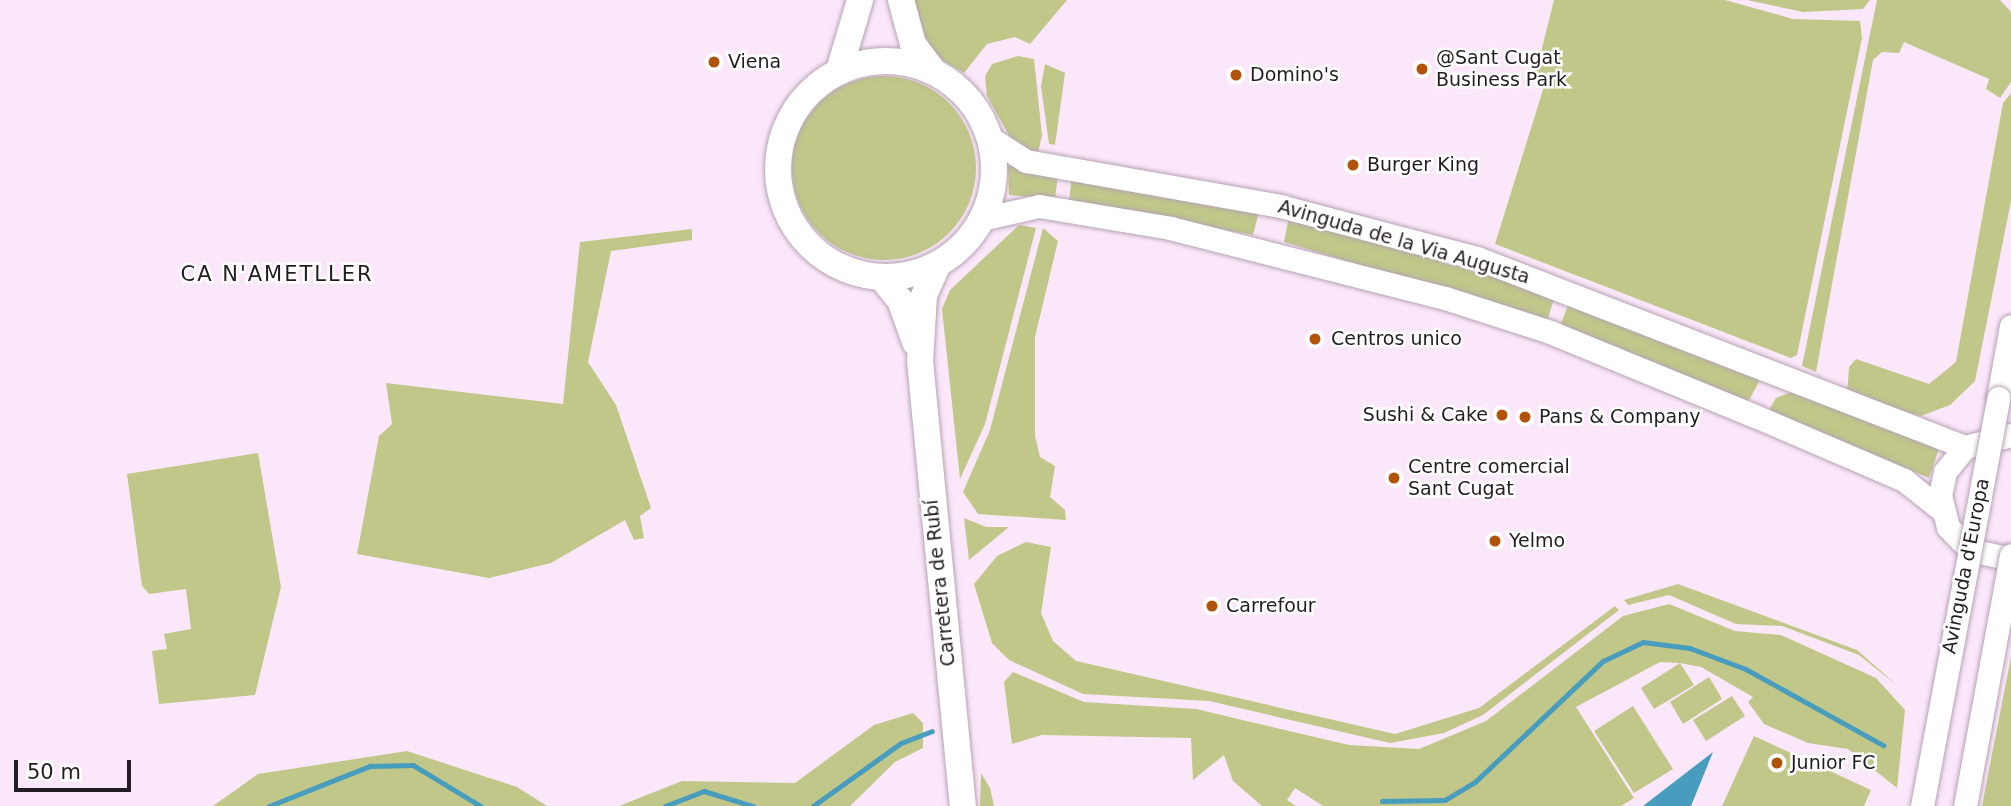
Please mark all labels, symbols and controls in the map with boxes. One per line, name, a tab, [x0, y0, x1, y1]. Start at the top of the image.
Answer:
place label: @Sant Cugat Business Park	[1436, 47, 1567, 91]
place label: Viena	[728, 51, 781, 73]
marker: Viena	[706, 54, 722, 70]
marker: @Sant Cugat Business Park	[1414, 61, 1430, 77]
place label: Domino's	[1250, 64, 1339, 86]
marker: Domino's	[1228, 67, 1244, 83]
place label: Burger King	[1367, 154, 1479, 176]
marker: Burger King	[1345, 157, 1361, 173]
street label: Avinguda de la Via Augusta	[1276, 195, 1532, 289]
district label: CA N'AMETLLER	[182, 261, 372, 287]
place label: Centros unico	[1331, 328, 1462, 350]
marker: Centros unico	[1305, 329, 1325, 349]
place label: Sushi & Cake	[1363, 404, 1488, 426]
place label: Pans & Company	[1539, 406, 1700, 428]
marker: Sushi & Cake	[1494, 407, 1510, 423]
marker: Pans & Company	[1517, 409, 1533, 425]
place label: Centre comercial Sant Cugat	[1408, 456, 1570, 500]
marker: Centre comercial Sant Cugat	[1386, 470, 1402, 486]
street label: Avinguda d'Europa	[1938, 476, 1994, 656]
street label: Carretera de Rubí	[920, 498, 960, 668]
place label: Yelmo	[1509, 530, 1565, 552]
marker: Yelmo	[1487, 533, 1503, 549]
place label: Carrefour	[1226, 595, 1316, 617]
marker: Carrefour	[1204, 598, 1220, 614]
scale bar	[18, 746, 135, 790]
place label: Junior FC	[1791, 752, 1876, 774]
marker: Junior FC	[1769, 755, 1785, 771]
text: 50 m	[27, 760, 81, 784]

